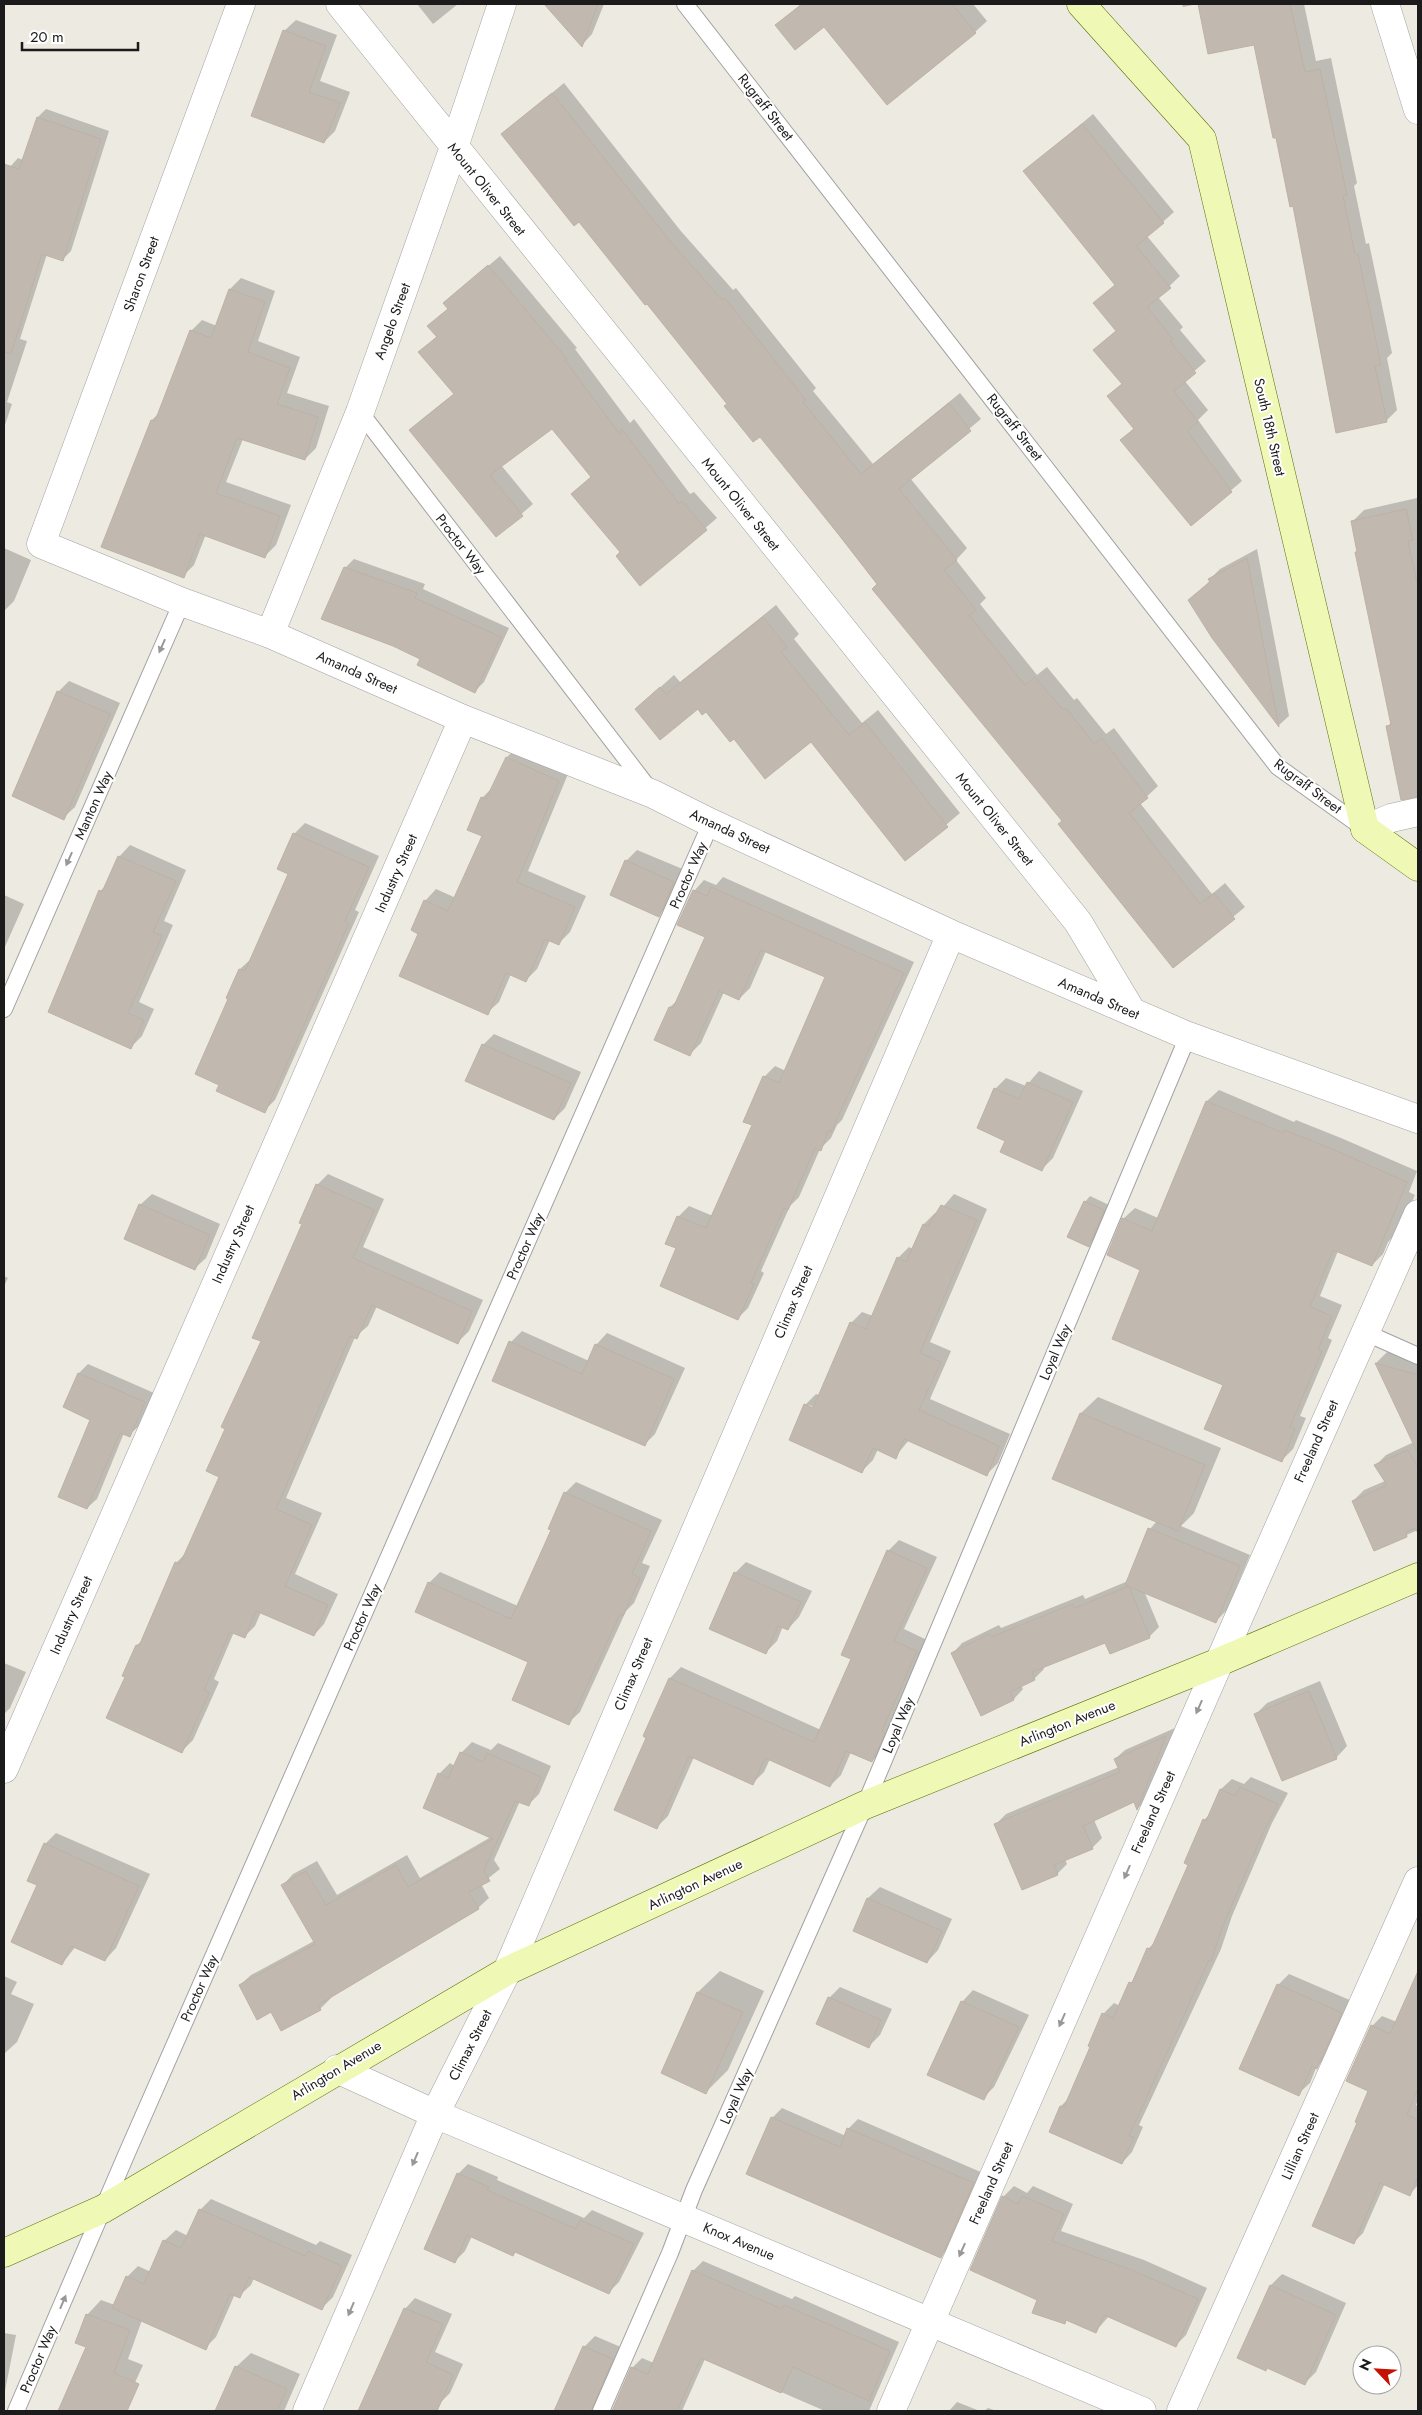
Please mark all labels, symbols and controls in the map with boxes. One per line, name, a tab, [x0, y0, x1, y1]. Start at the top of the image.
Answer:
scale bar	[22, 20, 139, 52]
text: 20 m	[30, 26, 64, 48]
street label: Rugraff Street	[733, 69, 799, 145]
street label: Mount Oliver Street	[443, 138, 531, 240]
street label: Sharon Street	[118, 233, 164, 315]
street label: Angelo Street	[369, 279, 415, 362]
street label: South 18th Street	[1249, 376, 1291, 479]
street label: Rugraff Street	[982, 389, 1048, 465]
street label: Mount Oliver Street	[697, 453, 785, 555]
street label: Proctor Way	[431, 510, 491, 579]
one-way arrow	[158, 639, 166, 653]
street label: Amanda Street	[313, 645, 401, 699]
street label: Rugraff Street	[1270, 754, 1347, 819]
street label: Manton Way	[69, 767, 117, 843]
street label: Mount Oliver Street	[951, 768, 1039, 870]
street label: Amanda Street	[687, 804, 774, 859]
street label: Industry Street	[370, 830, 422, 915]
street label: Proctor Way	[664, 837, 712, 912]
one-way arrow	[65, 852, 73, 866]
street label: Amanda Street	[1055, 972, 1143, 1024]
street label: Industry Street	[207, 1201, 259, 1286]
street label: Proctor Way	[501, 1208, 549, 1283]
street label: Climax Street	[769, 1262, 818, 1342]
street label: Loyal Way	[1034, 1320, 1076, 1383]
street label: Freeland Street	[1289, 1396, 1343, 1486]
street label: Industry Street	[45, 1572, 97, 1657]
street label: Proctor Way	[338, 1579, 386, 1654]
street label: Climax Street	[609, 1634, 658, 1714]
street label: Loyal Way	[877, 1693, 919, 1756]
street label: Arlington Avenue	[1016, 1695, 1118, 1751]
one-way arrow	[1195, 1700, 1203, 1714]
street label: Freeland Street	[1126, 1767, 1180, 1857]
street label: Arlington Avenue	[644, 1853, 746, 1915]
one-way arrow	[1123, 1865, 1131, 1879]
street label: Proctor Way	[175, 1950, 223, 2025]
street label: Climax Street	[443, 2005, 497, 2084]
one-way arrow	[1058, 2013, 1066, 2027]
street label: Arlington Avenue	[287, 2035, 385, 2105]
street label: Loyal Way	[715, 2064, 758, 2127]
street label: Lillian Street	[1276, 2109, 1324, 2183]
street label: Freeland Street	[964, 2138, 1018, 2228]
one-way arrow	[411, 2152, 419, 2166]
street label: Knox Avenue	[700, 2217, 778, 2265]
one-way arrow	[958, 2243, 966, 2257]
one-way arrow	[59, 2295, 67, 2309]
one-way arrow	[347, 2302, 355, 2316]
street label: Proctor Way	[15, 2321, 62, 2396]
north arrow	[1352, 2345, 1402, 2395]
text: N	[1354, 2355, 1377, 2374]

